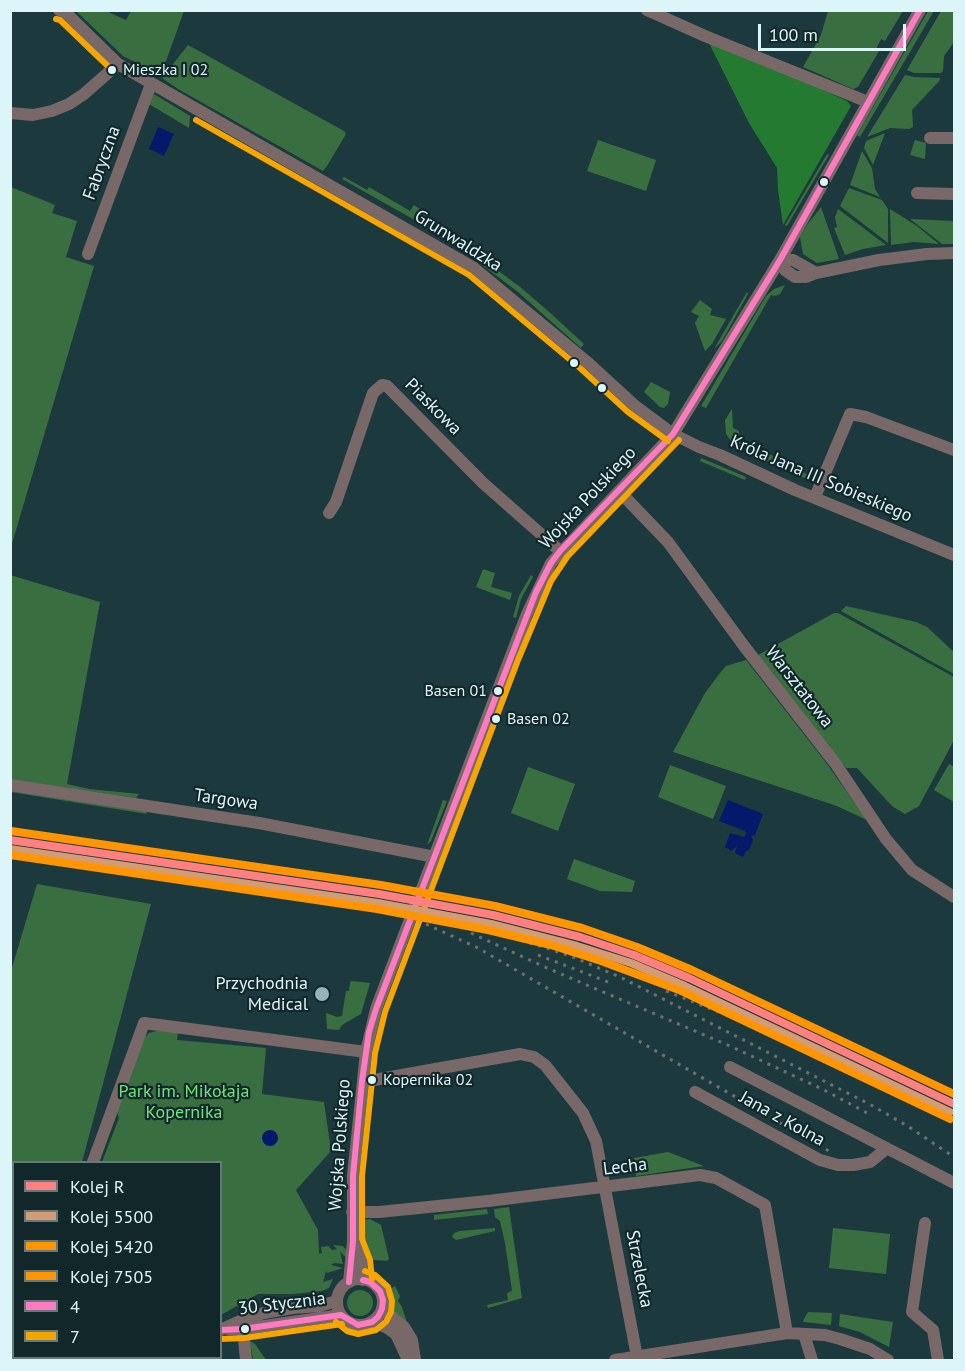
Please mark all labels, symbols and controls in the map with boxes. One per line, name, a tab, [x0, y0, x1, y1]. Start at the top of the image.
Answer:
scale bar	[761, 12, 910, 50]
text: 100 m	[769, 23, 818, 46]
place label: Mieszka I 02	[123, 60, 208, 80]
marker: Mieszka I 02	[106, 64, 118, 76]
street label: Fabryczna	[79, 123, 125, 203]
unlabelled marker	[818, 176, 830, 188]
street label: Grunwaldzka	[410, 206, 506, 276]
unlabelled marker	[568, 357, 580, 369]
street label: Piaskowa	[400, 374, 466, 440]
unlabelled marker	[596, 382, 608, 394]
street label: Króla Jana III Sobieskiego	[727, 431, 915, 527]
street label: Wojska Polskiego	[535, 442, 641, 554]
street label: Warsztatowa	[761, 642, 837, 732]
place label: Basen 01	[424, 681, 487, 701]
marker: Basen 01	[492, 685, 504, 697]
place label: Basen 02	[507, 709, 570, 729]
marker: Basen 02	[490, 713, 502, 725]
street label: Targowa	[193, 785, 259, 815]
place label: Przychodnia Medical	[215, 973, 308, 1016]
marker: Przychodnia Medical	[313, 985, 331, 1003]
place label: Kopernika 02	[383, 1070, 473, 1090]
marker: Kopernika 02	[366, 1074, 378, 1086]
street label: Wojska Polskiego	[325, 1078, 355, 1212]
park label: Park im. Mikołaja Kopernika	[118, 1081, 250, 1124]
street label: Jana z Kolna	[735, 1087, 829, 1151]
street label: Lecha	[602, 1154, 648, 1180]
legend	[12, 1161, 222, 1359]
text: Kolej R	[70, 1175, 125, 1198]
text: Kolej 5500	[70, 1205, 153, 1228]
street label: Strzelecka	[621, 1228, 657, 1310]
text: Kolej 5420	[70, 1235, 153, 1258]
text: Kolej 7505	[70, 1265, 153, 1288]
street label: 30 Stycznia	[237, 1288, 327, 1320]
text: 4	[70, 1295, 80, 1318]
unlabelled marker	[239, 1323, 251, 1335]
text: 7	[70, 1325, 80, 1348]

